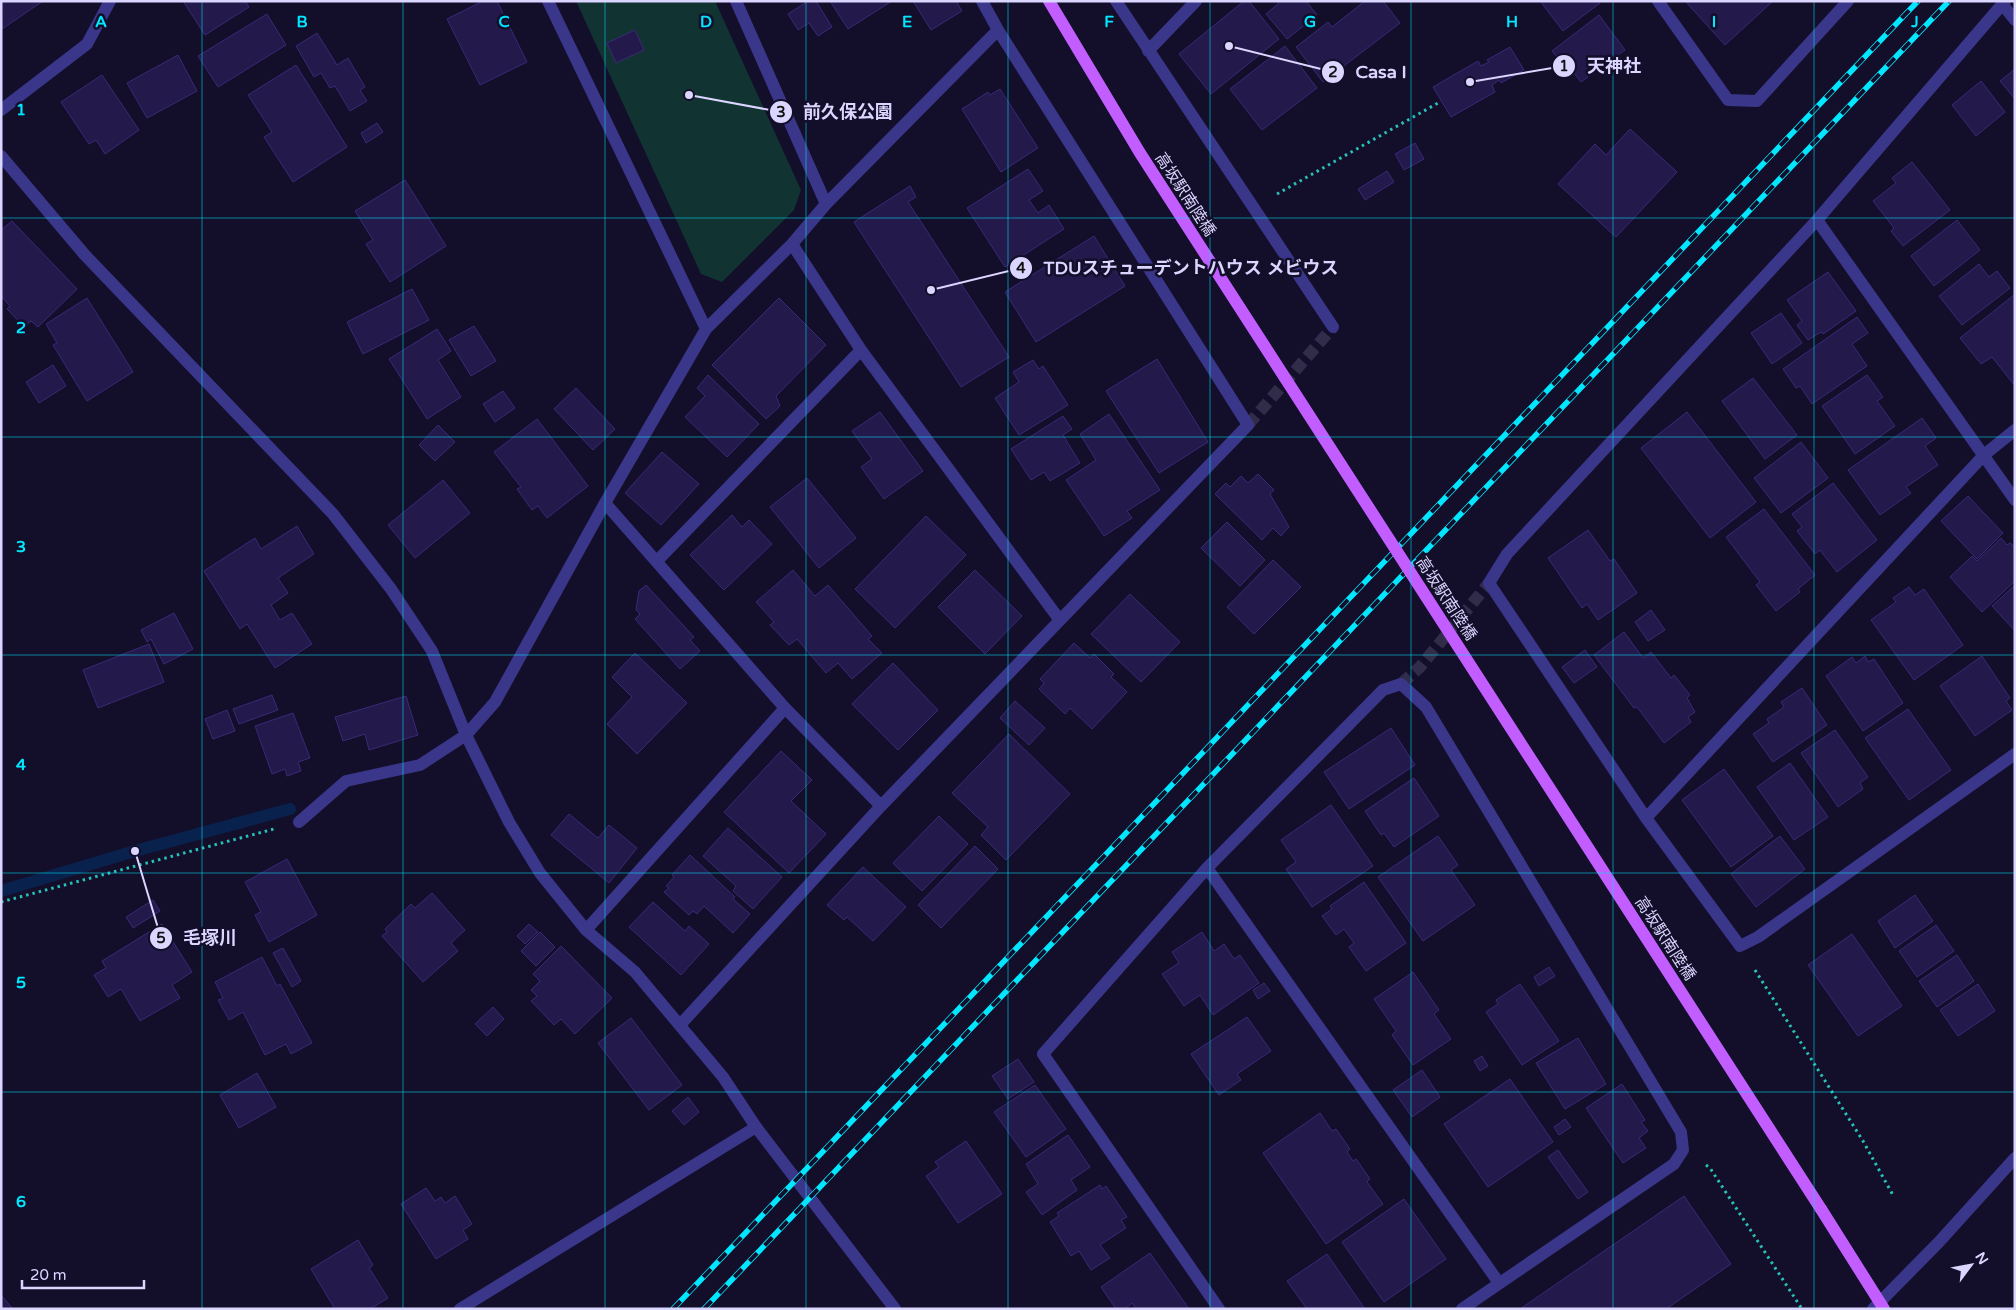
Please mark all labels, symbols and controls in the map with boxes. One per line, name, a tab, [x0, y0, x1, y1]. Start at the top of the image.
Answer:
text: A	[95, 12, 107, 32]
text: B	[296, 12, 308, 32]
text: C	[498, 12, 510, 32]
text: D	[700, 12, 712, 32]
text: E	[902, 12, 912, 32]
text: F	[1104, 12, 1114, 32]
text: G	[1304, 12, 1316, 32]
text: H	[1506, 12, 1518, 32]
text: I	[1712, 12, 1716, 32]
text: J	[1910, 12, 1919, 32]
callout: 天神社	[1552, 50, 1651, 83]
text: 天神社	[1587, 55, 1641, 77]
callout: Casa I	[1321, 56, 1417, 89]
text: 1	[1559, 57, 1569, 75]
text: Casa I	[1355, 61, 1407, 83]
text: 2	[1328, 63, 1338, 81]
callout: 前久保公園	[768, 95, 903, 128]
text: 1	[16, 100, 26, 120]
text: 前久保公園	[803, 101, 893, 123]
text: 3	[776, 103, 786, 121]
street label: 高坂駅南陸橋	[1151, 149, 1220, 240]
callout: TDUスチューデントハウス メビウス	[1009, 251, 1349, 284]
text: TDUスチューデントハウス メビウス	[1043, 257, 1338, 279]
text: 4	[1016, 259, 1026, 277]
text: 2	[16, 318, 26, 338]
text: 3	[16, 537, 26, 557]
street label: 高坂駅南陸橋	[1412, 553, 1481, 644]
text: 4	[16, 755, 26, 775]
street label: 高坂駅南陸橋	[1631, 893, 1700, 984]
callout: 毛塚川	[148, 921, 247, 954]
text: 毛塚川	[183, 927, 237, 949]
text: 5	[156, 929, 166, 947]
text: 5	[16, 973, 26, 993]
text: 6	[16, 1192, 26, 1212]
north arrow	[1946, 1240, 1996, 1290]
text: N	[1971, 1249, 1992, 1268]
scale bar	[22, 1258, 145, 1290]
text: 20 m	[30, 1266, 67, 1284]

